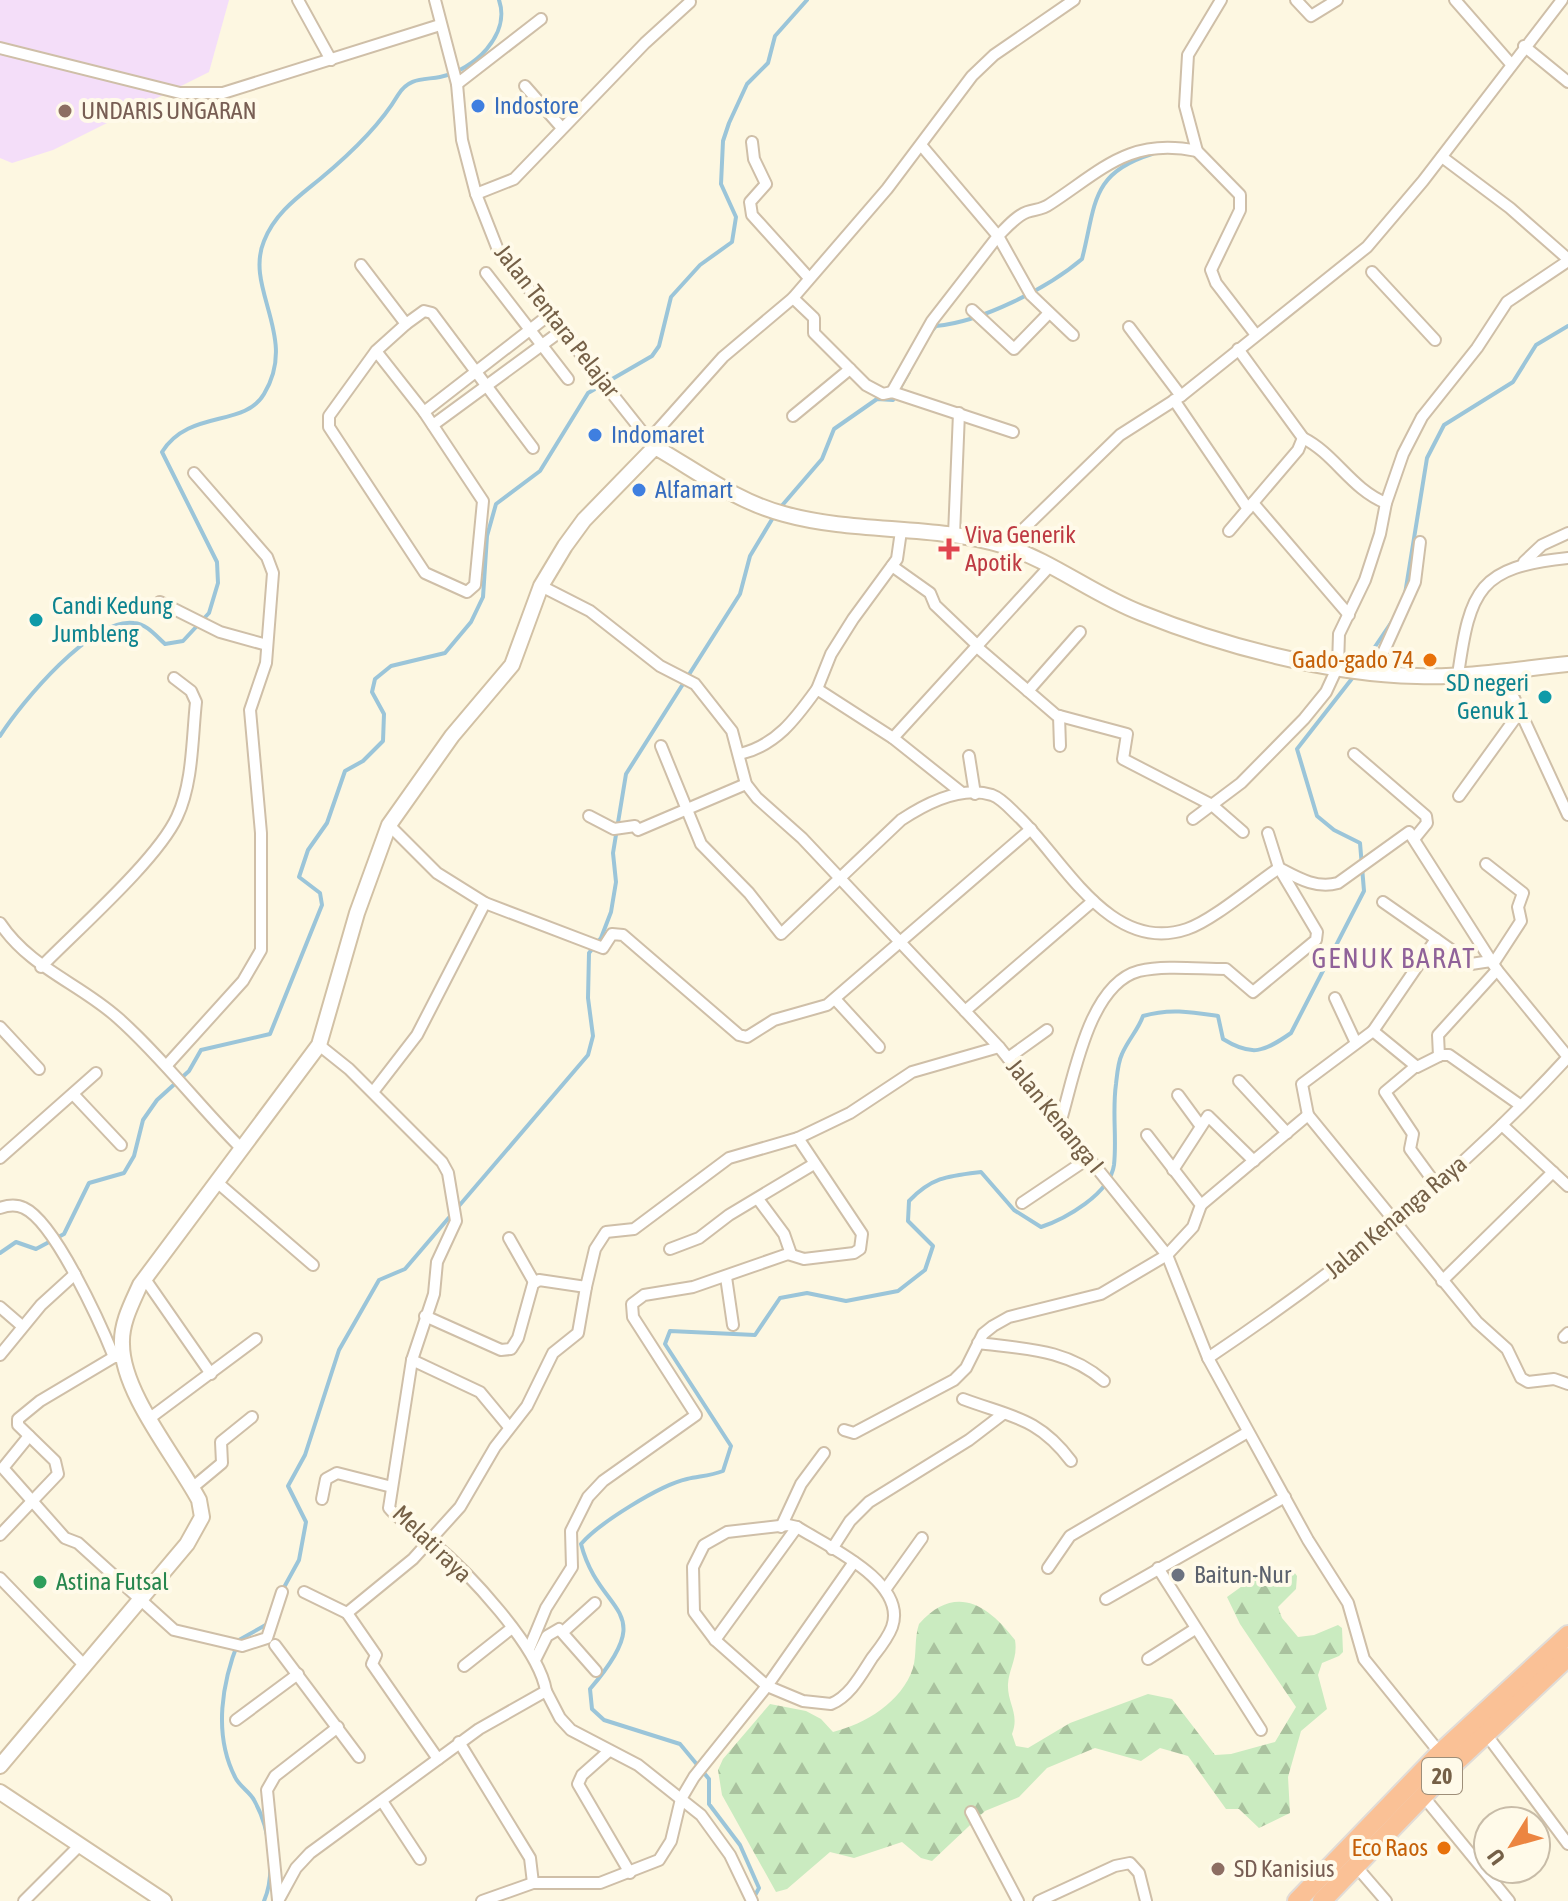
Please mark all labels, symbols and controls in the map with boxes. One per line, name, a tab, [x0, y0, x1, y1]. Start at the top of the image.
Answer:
place label: Indostore	[494, 92, 579, 119]
place label: UNDARIS UNGARAN	[81, 97, 257, 124]
marker: Indostore	[469, 97, 487, 115]
marker: UNDARIS UNGARAN	[56, 102, 74, 120]
street label: Jalan Tentara Pelajar	[490, 239, 626, 403]
place label: Indomaret	[611, 421, 705, 448]
marker: Indomaret	[586, 426, 604, 444]
place label: Alfamart	[655, 476, 733, 503]
marker: Alfamart	[630, 481, 648, 499]
place label: Viva Generik Apotik	[965, 521, 1076, 576]
marker: Viva Generik Apotik	[940, 540, 958, 558]
place label: Candi Kedung Jumbleng	[52, 592, 173, 647]
marker: Candi Kedung Jumbleng	[27, 611, 45, 629]
place label: Gado-gado 74	[1292, 646, 1414, 673]
marker: Gado-gado 74	[1421, 651, 1439, 669]
place label: SD negeri Genuk 1	[1446, 669, 1529, 724]
marker: SD negeri Genuk 1	[1536, 688, 1554, 706]
district label: GENUK BARAT	[1311, 942, 1477, 974]
street label: Jalan Kenanga I	[1001, 1053, 1109, 1178]
street label: Jalan Kenanga Raya	[1320, 1150, 1472, 1284]
street label: Melati raya	[387, 1500, 477, 1588]
place label: Baitun-Nur	[1194, 1561, 1292, 1588]
marker: Baitun-Nur	[1169, 1566, 1187, 1584]
place label: Astina Futsal	[56, 1568, 169, 1595]
marker: Astina Futsal	[31, 1573, 49, 1591]
road number: 20	[1422, 1758, 1462, 1794]
north arrow	[1472, 1805, 1552, 1885]
place label: Eco Raos	[1351, 1834, 1428, 1861]
marker: Eco Raos	[1435, 1839, 1453, 1857]
text: U	[1482, 1844, 1510, 1870]
place label: SD Kanisius	[1234, 1855, 1334, 1882]
marker: SD Kanisius	[1209, 1860, 1227, 1878]

